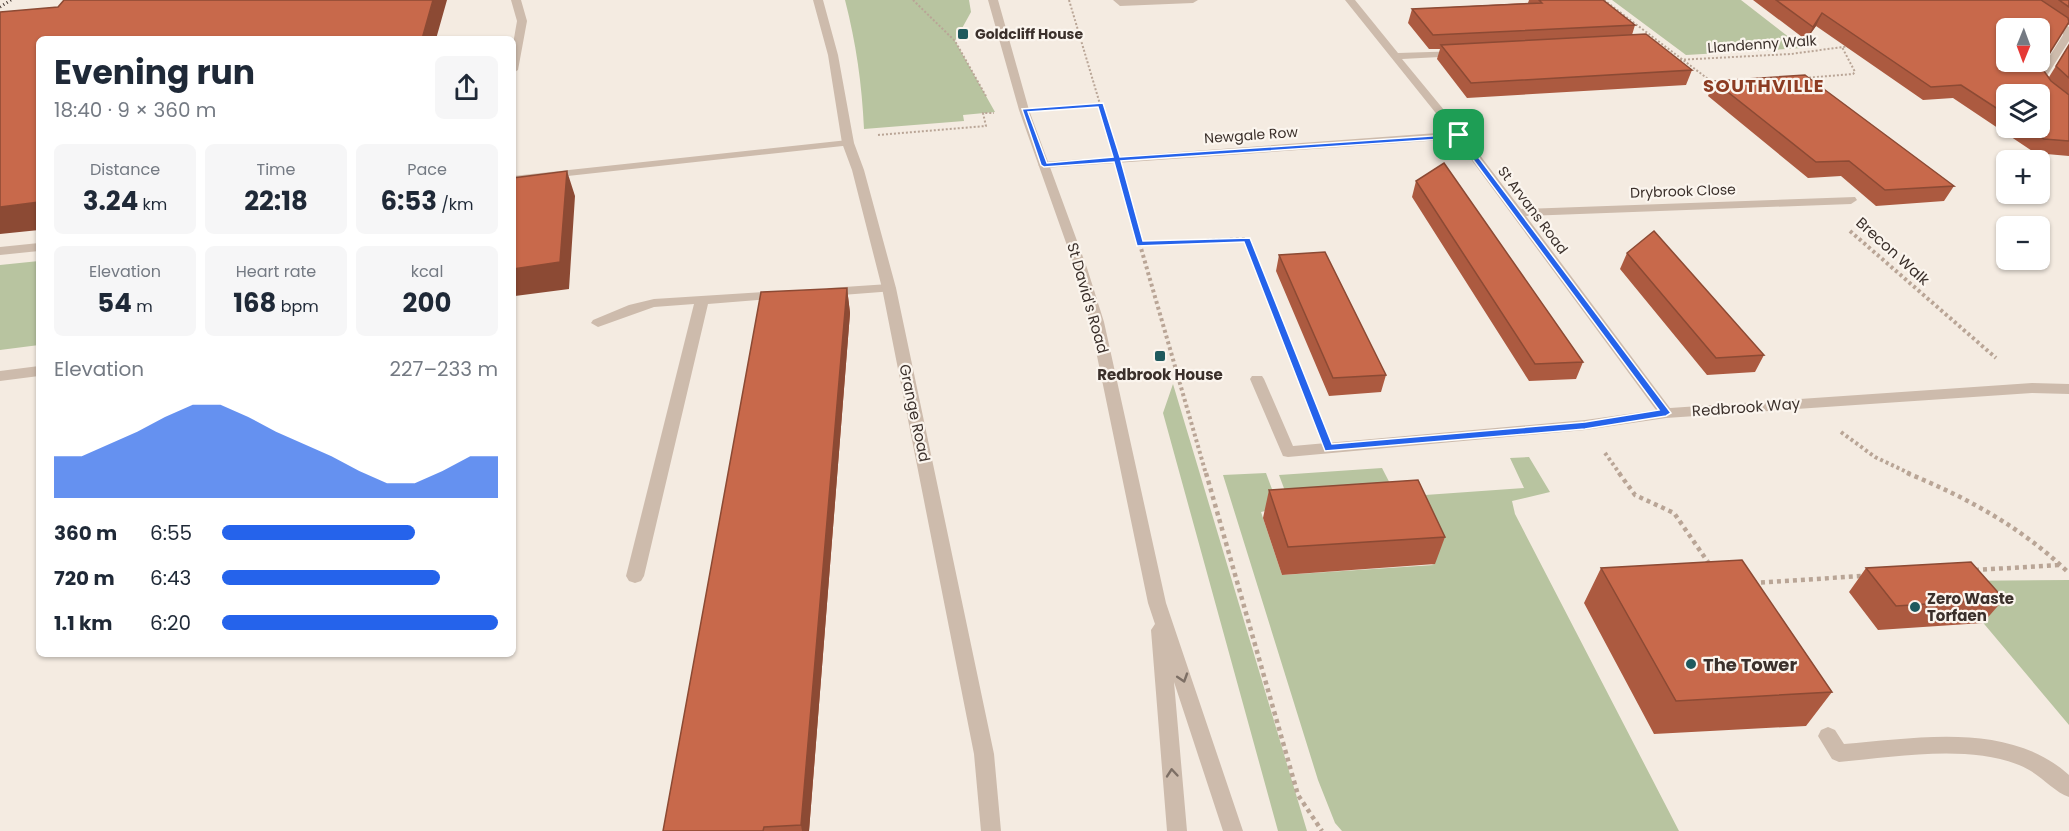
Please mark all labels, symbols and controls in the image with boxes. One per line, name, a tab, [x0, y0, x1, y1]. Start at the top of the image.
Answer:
north arrow	[1996, 18, 2050, 72]
map controls	[1996, 18, 2050, 270]
place label: Goldcliff House	[975, 24, 1083, 44]
marker: Goldcliff House	[956, 27, 970, 41]
street label: Llandenny Walk	[1707, 30, 1818, 58]
text: Evening run	[54, 49, 255, 96]
button: share	[435, 56, 498, 119]
district label: SOUTHVILLE	[1703, 73, 1825, 98]
button: layers	[1996, 84, 2050, 138]
text: 18:40 · 9 × 360 m	[54, 96, 216, 124]
pin	[1433, 109, 1484, 160]
icon: arrive	[1442, 118, 1475, 151]
street label: Newgale Row	[1204, 122, 1299, 148]
button: +	[1996, 150, 2050, 204]
text: Distance	[90, 158, 160, 181]
text: Time	[257, 158, 296, 181]
text: Pace	[407, 158, 447, 181]
street label: St Arvans Road	[1493, 162, 1573, 258]
street label: Drybrook Close	[1630, 179, 1737, 203]
text: 3.24	[83, 183, 138, 219]
text: 22:18	[244, 183, 308, 219]
text: 6:53	[380, 183, 437, 219]
text: km	[138, 193, 167, 216]
text: /km	[437, 193, 474, 216]
street label: Brecon Walk	[1852, 212, 1935, 290]
button: −	[1996, 216, 2050, 270]
street label: St David's Road	[1062, 240, 1114, 356]
text: Elevation	[89, 260, 161, 283]
text: Heart rate	[236, 260, 316, 283]
text: kcal	[411, 260, 443, 283]
text: 54	[97, 285, 132, 321]
text: 168	[233, 285, 276, 321]
text: 200	[403, 285, 451, 321]
text: m	[132, 295, 153, 318]
text: bpm	[276, 295, 319, 318]
marker: Redbrook House	[1153, 349, 1167, 363]
text: Elevation	[54, 355, 144, 383]
text: 227–233 m	[390, 355, 498, 383]
street label: Grange Road	[894, 362, 936, 464]
place label: Redbrook House	[1097, 364, 1223, 385]
street label: Redbrook Way	[1691, 393, 1801, 421]
text: 360 m	[54, 519, 117, 547]
text: 6:55	[150, 519, 192, 547]
text: 720 m	[54, 564, 115, 592]
text: 6:43	[150, 564, 191, 592]
place label: Zero Waste Torfaen	[1927, 588, 2014, 626]
marker: Zero Waste Torfaen	[1908, 600, 1922, 614]
text: 1.1 km	[54, 609, 112, 637]
text: 6:20	[150, 609, 191, 637]
place label: The Tower	[1703, 652, 1797, 677]
marker: The Tower	[1684, 657, 1698, 671]
one-way arrow	[1175, 672, 1188, 683]
one-way arrow	[1166, 768, 1179, 777]

